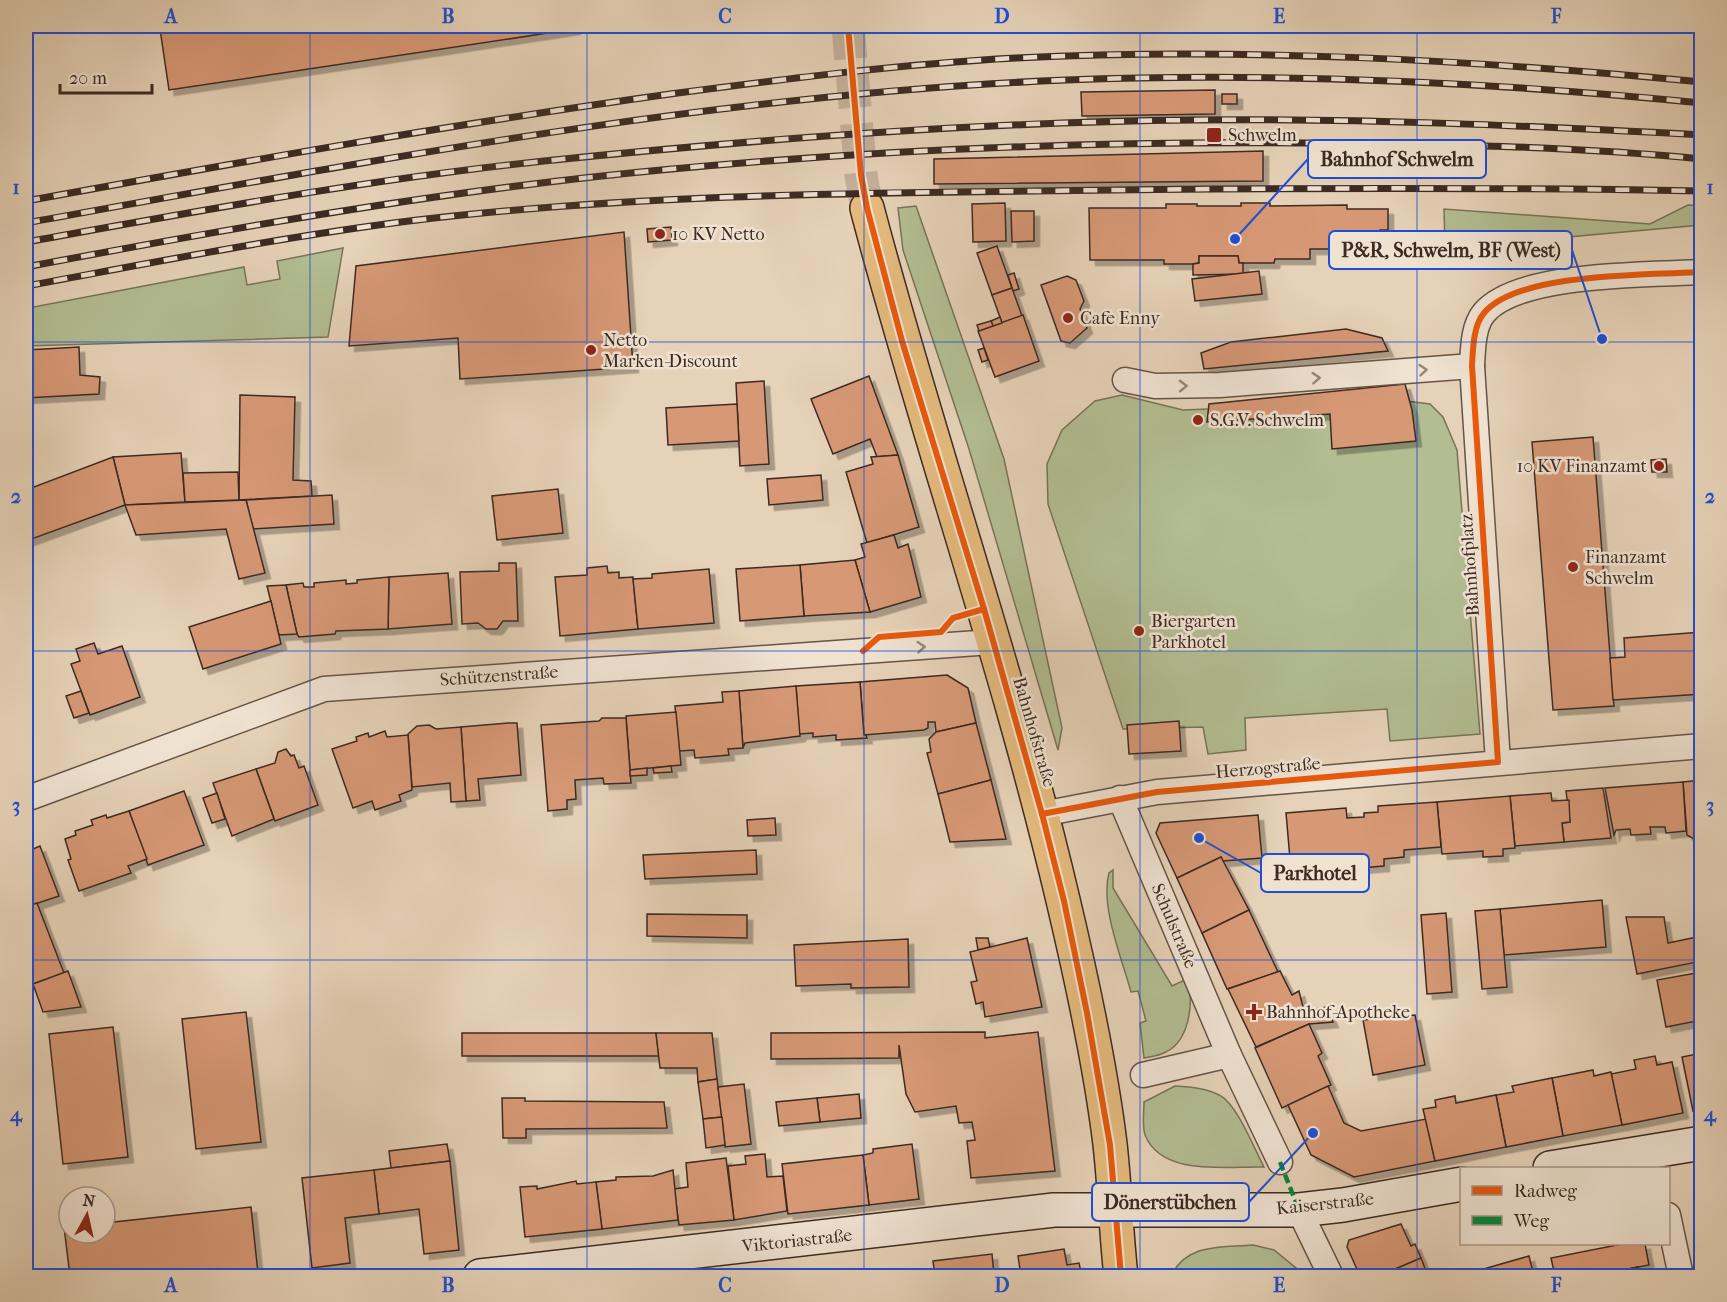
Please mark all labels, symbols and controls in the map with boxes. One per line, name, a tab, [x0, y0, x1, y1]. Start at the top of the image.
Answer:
text: A	[163, 5, 179, 28]
text: B	[441, 5, 455, 28]
text: C	[718, 5, 732, 28]
text: D	[994, 5, 1010, 28]
text: E	[1273, 5, 1285, 28]
text: F	[1550, 5, 1562, 28]
scale bar	[60, 57, 152, 95]
text: 20 m	[69, 68, 107, 89]
place label: Schwelm	[1228, 125, 1297, 146]
marker: Schwelm	[1205, 126, 1223, 144]
callout: Bahnhof Schwelm	[1308, 140, 1486, 178]
text: Bahnhof Schwelm	[1320, 148, 1474, 171]
text: 1	[12, 176, 20, 199]
text: 1	[1706, 176, 1714, 199]
place label: 10 KV Netto	[672, 224, 765, 245]
marker: 10 KV Netto	[653, 227, 667, 241]
callout: P&R, Schwelm, BF (West)	[1329, 231, 1572, 269]
text: P&R, Schwelm, BF (West)	[1341, 239, 1561, 262]
place label: Cafe Enny	[1080, 308, 1161, 329]
marker: Cafe Enny	[1061, 311, 1075, 325]
place label: Netto Marken-Discount	[603, 330, 738, 372]
marker: Netto Marken-Discount	[584, 343, 598, 357]
one-way arrow	[1419, 363, 1428, 376]
one-way arrow	[1312, 372, 1321, 385]
one-way arrow	[1179, 379, 1188, 392]
place label: S.G.V. Schwelm	[1210, 410, 1324, 431]
marker: S.G.V. Schwelm	[1191, 413, 1205, 427]
place label: 10 KV Finanzamt	[1517, 456, 1648, 477]
marker: 10 KV Finanzamt	[1652, 459, 1666, 473]
text: 2	[11, 485, 21, 508]
text: 2	[1705, 485, 1715, 508]
street label: Bahnhofplatz	[1456, 513, 1484, 617]
place label: Finanzamt Schwelm	[1585, 547, 1667, 589]
marker: Finanzamt Schwelm	[1566, 560, 1580, 574]
place label: Biergarten Parkhotel	[1151, 611, 1236, 653]
marker: Biergarten Parkhotel	[1132, 624, 1146, 638]
one-way arrow	[917, 640, 926, 653]
street label: Schützenstraße	[439, 661, 559, 691]
street label: Bahnhofstraße	[1008, 675, 1060, 789]
street label: Herzogstraße	[1215, 753, 1321, 783]
text: 3	[12, 794, 20, 817]
text: 3	[1706, 794, 1714, 817]
callout: Parkhotel	[1261, 854, 1369, 892]
text: Parkhotel	[1273, 862, 1357, 885]
street label: Schulstraße	[1147, 880, 1201, 972]
place label: Bahnhof-Apotheke	[1266, 1002, 1410, 1023]
marker: Bahnhof-Apotheke	[1247, 1005, 1261, 1019]
text: 4	[9, 1103, 23, 1127]
text: 4	[1703, 1103, 1717, 1127]
legend	[1460, 1167, 1670, 1245]
text: Radweg	[1514, 1181, 1577, 1202]
callout: Dönerstübchen	[1092, 1183, 1249, 1221]
north arrow	[57, 1185, 117, 1245]
street label: Kaiserstraße	[1275, 1188, 1375, 1220]
text: N	[82, 1190, 97, 1211]
text: Dönerstübchen	[1104, 1191, 1237, 1214]
text: Weg	[1513, 1211, 1549, 1232]
street label: Viktoriastraße	[740, 1225, 853, 1257]
text: A	[163, 1274, 179, 1297]
text: B	[441, 1274, 455, 1297]
text: C	[718, 1274, 732, 1297]
text: D	[994, 1274, 1010, 1297]
text: E	[1273, 1274, 1285, 1297]
text: F	[1550, 1274, 1562, 1297]

